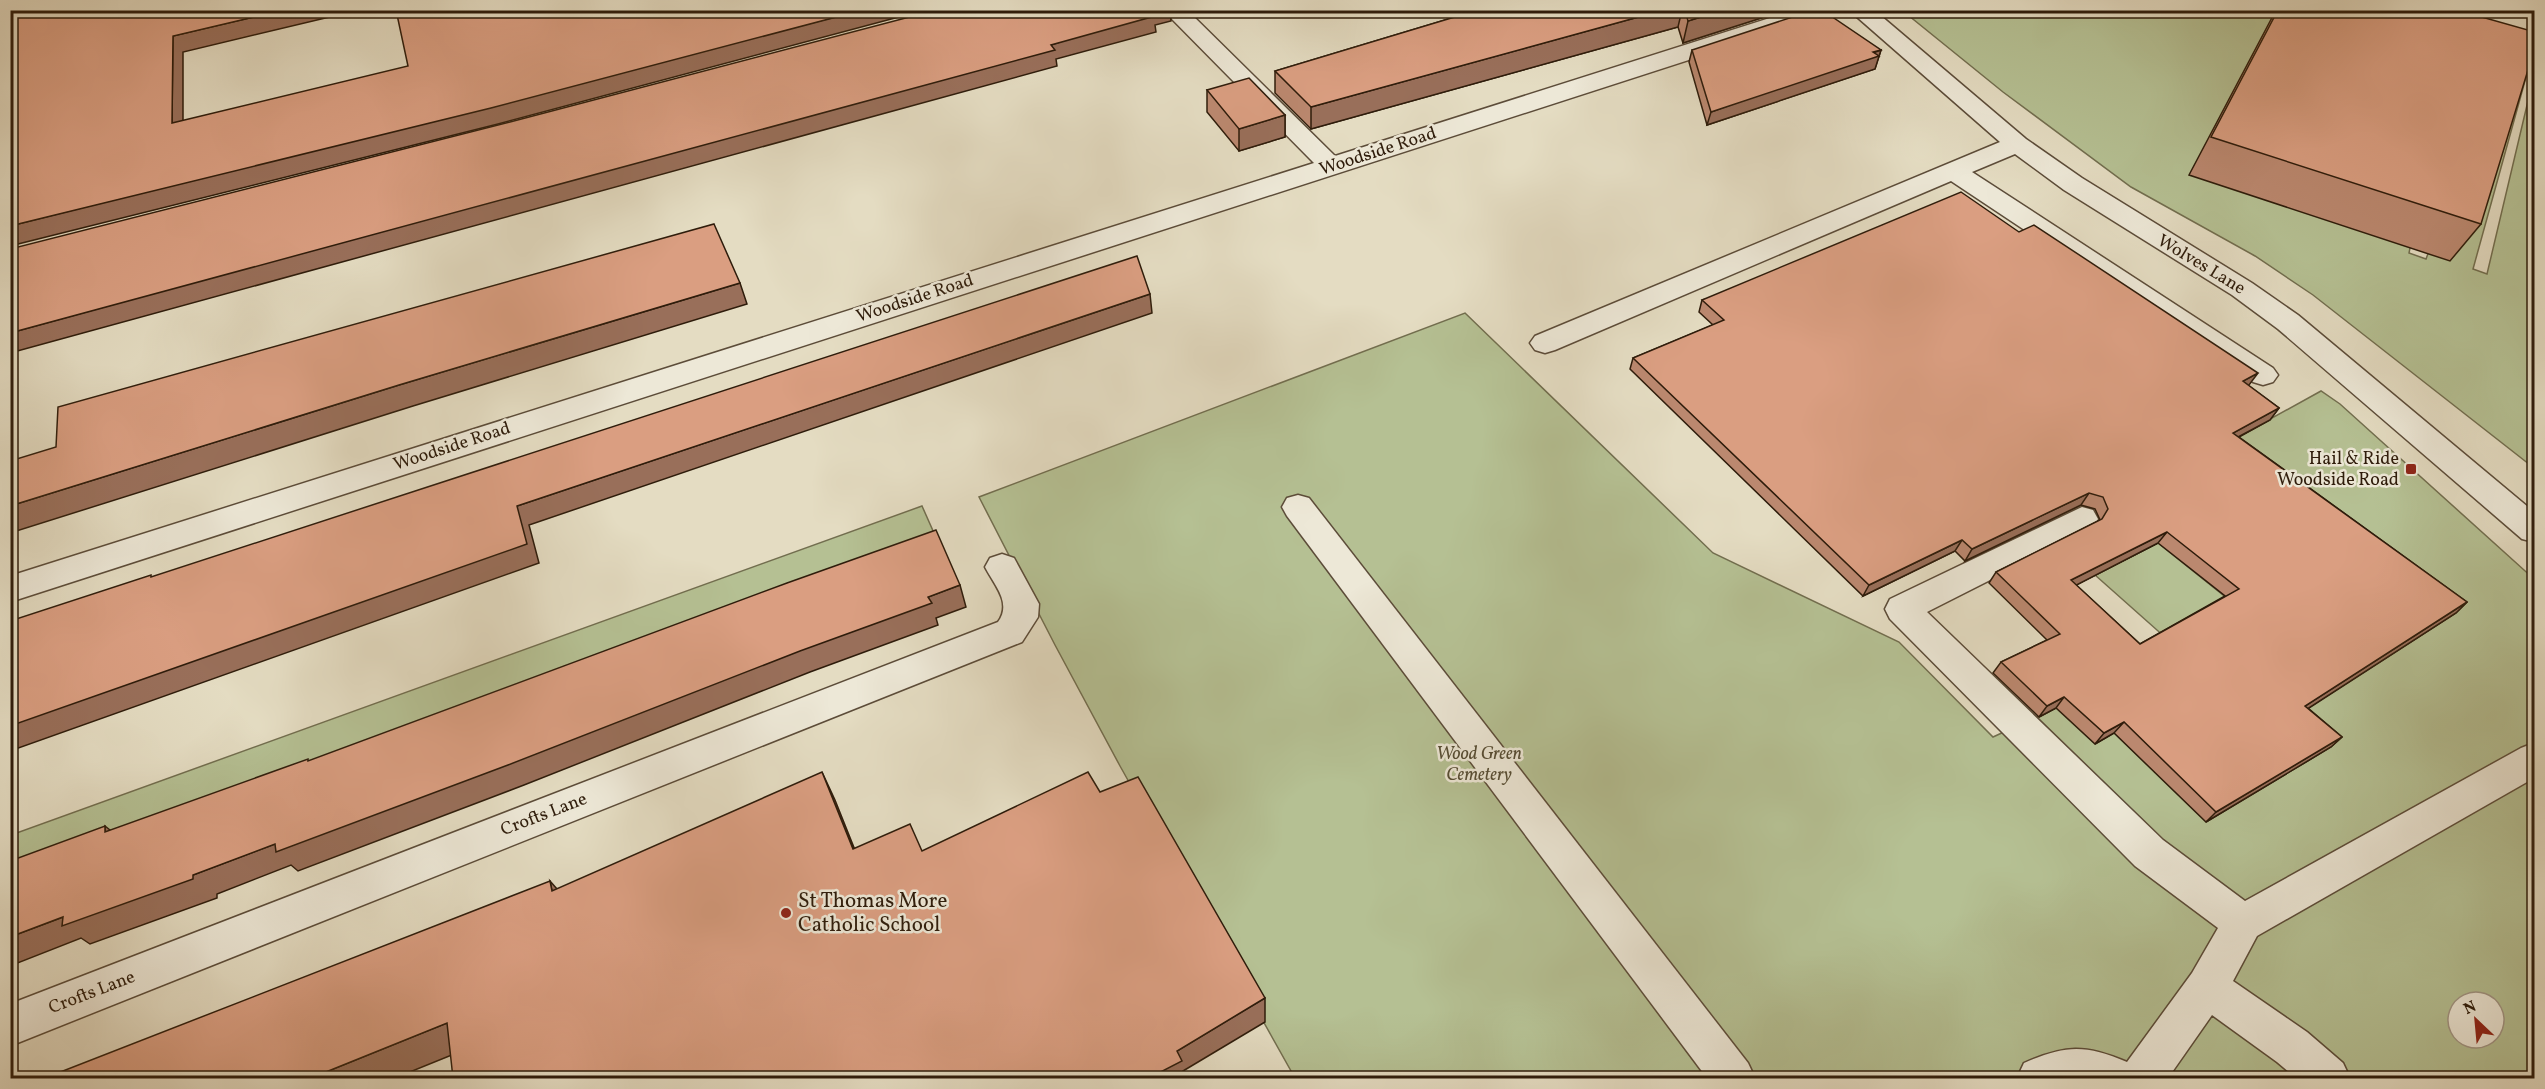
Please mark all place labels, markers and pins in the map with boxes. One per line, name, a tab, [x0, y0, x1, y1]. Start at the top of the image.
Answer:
place label: Hail & Ride Woodside Road	[2277, 447, 2399, 493]
marker: Hail & Ride Woodside Road	[2404, 462, 2418, 476]
place label: St Thomas More Catholic School	[798, 887, 947, 940]
marker: St Thomas More Catholic School	[779, 906, 793, 920]

